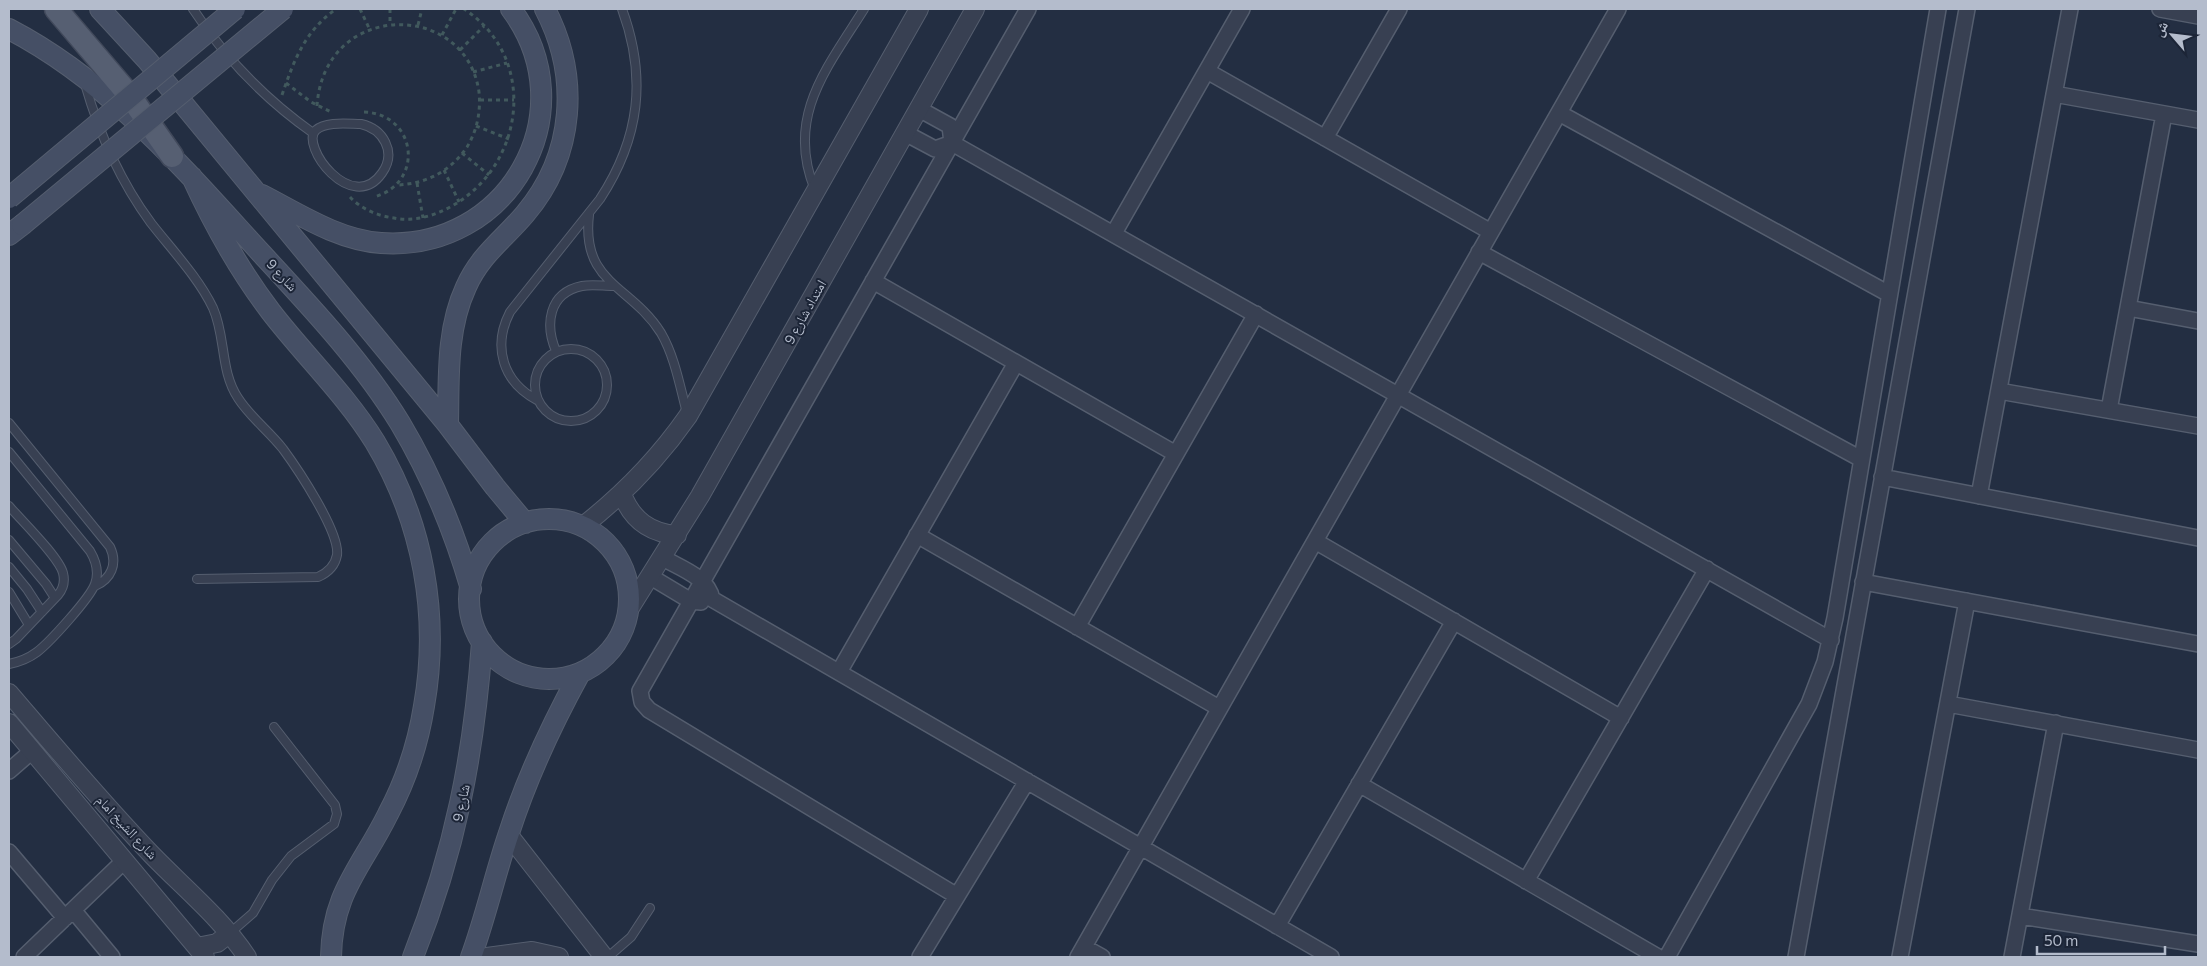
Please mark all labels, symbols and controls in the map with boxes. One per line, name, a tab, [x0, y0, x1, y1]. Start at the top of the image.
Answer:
north arrow	[2147, 10, 2197, 60]
text: ش	[2149, 18, 2172, 40]
street label: شارع 9	[262, 255, 301, 296]
street label: امتداد شارع 9	[780, 277, 831, 348]
street label: شارع 9	[448, 783, 475, 824]
street label: شارع الشيخ امام	[92, 791, 162, 864]
scale bar	[2037, 924, 2164, 956]
text: 50 m	[2044, 931, 2078, 949]

